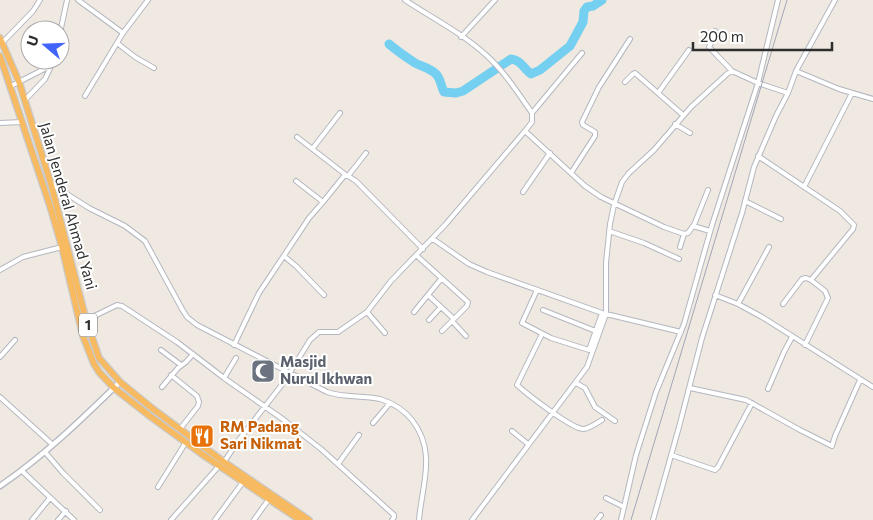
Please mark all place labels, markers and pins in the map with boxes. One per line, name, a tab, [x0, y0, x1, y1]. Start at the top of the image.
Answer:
place label: Masjid Nurul Ikhwan	[280, 352, 372, 387]
mosque icon: Masjid Nurul Ikhwan	[250, 358, 276, 384]
place label: RM Padang Sari Nikmat	[220, 417, 302, 452]
restaurant icon: RM Padang Sari Nikmat	[189, 423, 215, 449]

